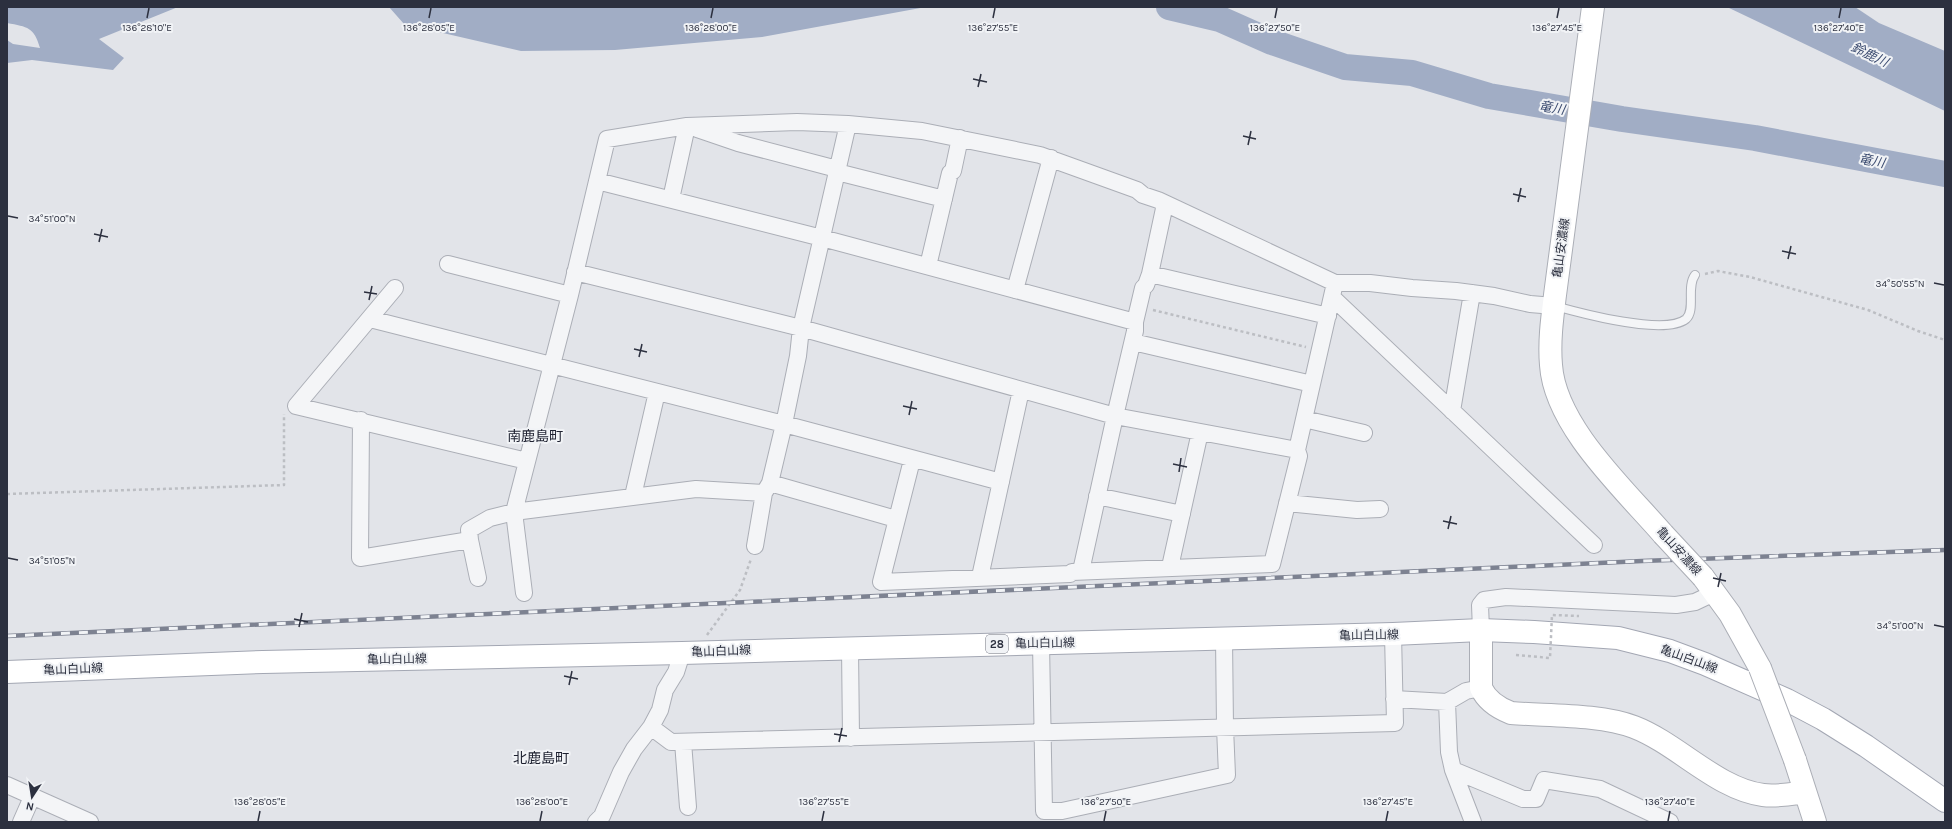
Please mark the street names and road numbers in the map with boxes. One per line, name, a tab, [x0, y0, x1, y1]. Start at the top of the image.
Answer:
street label: 亀山安濃線	[1550, 217, 1572, 279]
street label: 亀山安濃線	[1654, 524, 1704, 578]
street label: 亀山白山線	[1339, 627, 1399, 643]
road number: 28	[986, 635, 1008, 653]
street label: 亀山白山線	[1015, 635, 1075, 651]
street label: 亀山白山線	[1658, 642, 1720, 676]
street label: 亀山白山線	[691, 643, 751, 659]
street label: 亀山白山線	[367, 651, 427, 667]
street label: 亀山白山線	[43, 661, 103, 677]

